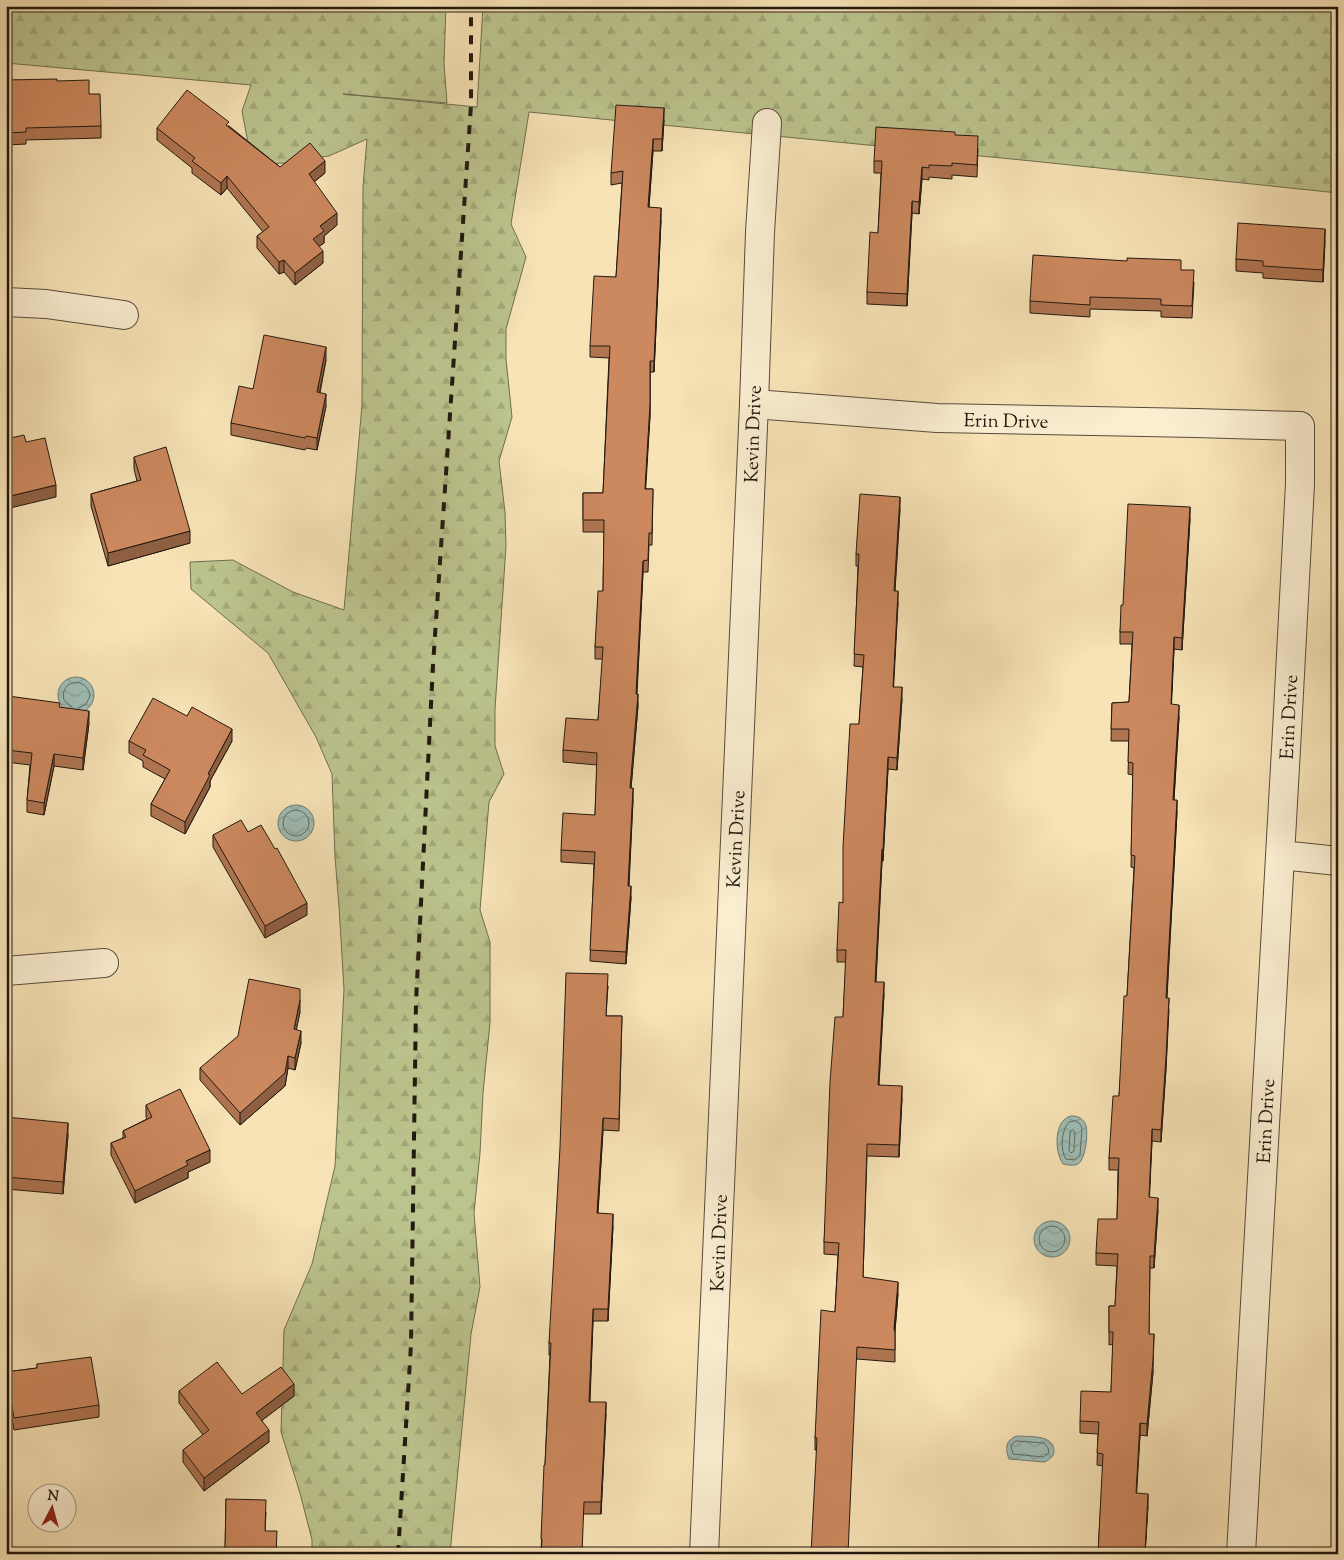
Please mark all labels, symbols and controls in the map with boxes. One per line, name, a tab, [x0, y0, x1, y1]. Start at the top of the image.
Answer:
street label: Kevin Drive	[739, 385, 770, 483]
street label: Erin Drive	[963, 408, 1049, 437]
street label: Erin Drive	[1275, 674, 1306, 760]
street label: Kevin Drive	[721, 789, 754, 889]
street label: Erin Drive	[1252, 1078, 1283, 1164]
street label: Kevin Drive	[705, 1194, 736, 1292]
north arrow	[28, 1482, 78, 1532]
text: N	[47, 1487, 60, 1508]

